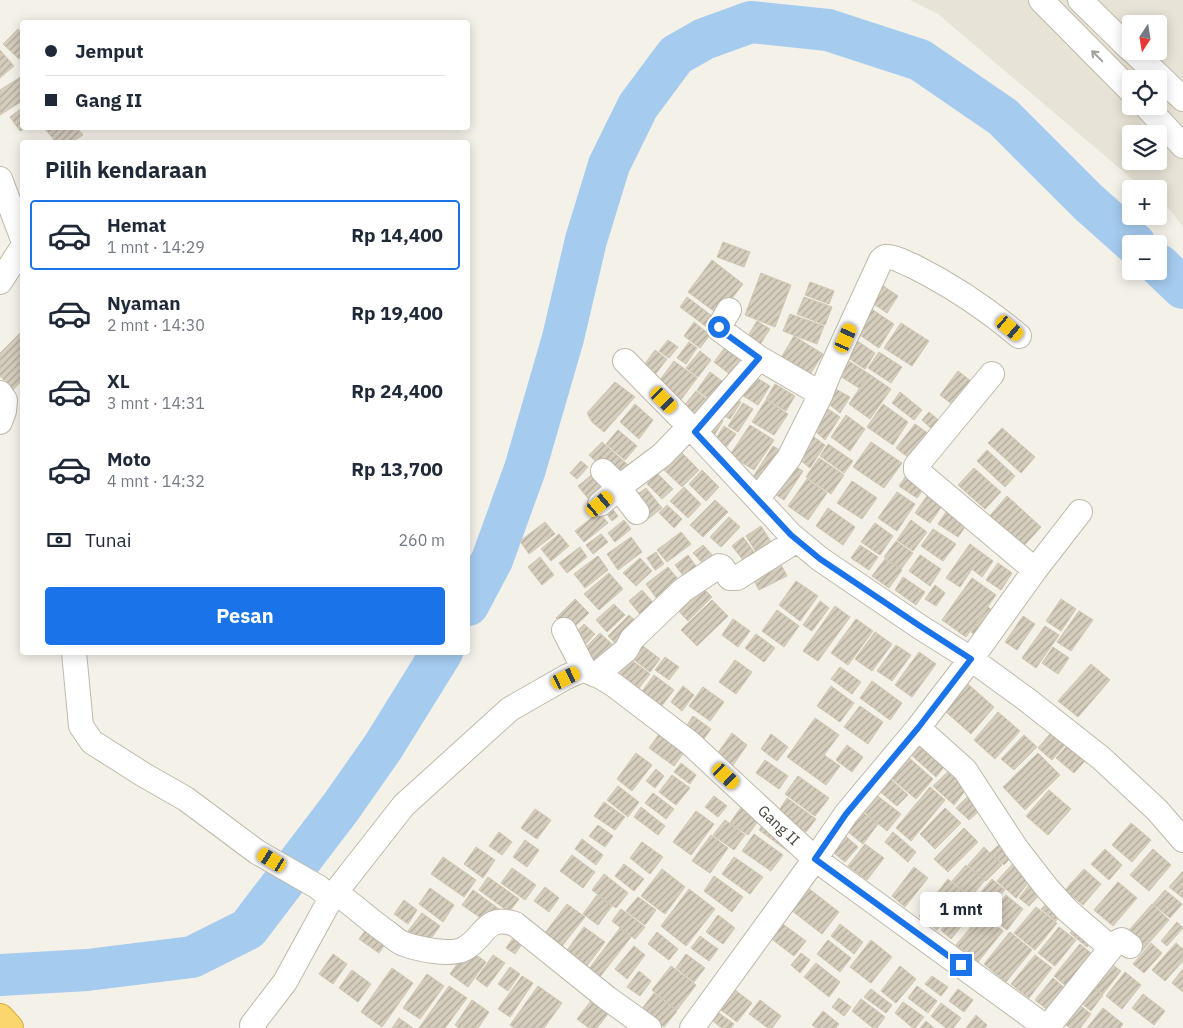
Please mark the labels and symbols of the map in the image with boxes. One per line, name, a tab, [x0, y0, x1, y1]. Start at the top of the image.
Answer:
north arrow	[1122, 15, 1168, 60]
one-way arrow	[1091, 50, 1103, 62]
car	[993, 313, 1026, 343]
route start	[708, 316, 730, 338]
car	[833, 321, 858, 355]
car	[648, 384, 679, 416]
car	[583, 489, 616, 519]
car	[549, 665, 582, 691]
car	[709, 760, 742, 792]
street label: Gang II	[754, 801, 804, 849]
car	[255, 846, 288, 874]
callout: 1 mnt	[920, 892, 1002, 928]
route end	[950, 954, 972, 976]

